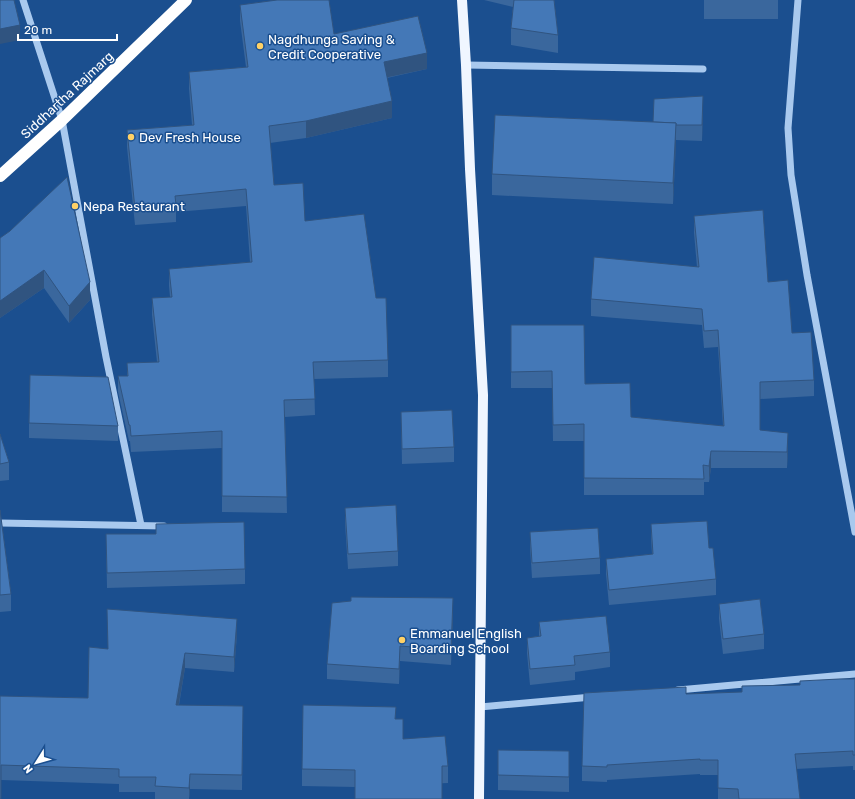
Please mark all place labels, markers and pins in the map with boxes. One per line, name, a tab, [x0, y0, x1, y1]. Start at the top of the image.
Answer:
place label: Nagdhunga Saving & Credit Cooperative	[268, 32, 395, 62]
marker: Nagdhunga Saving & Credit Cooperative	[255, 41, 265, 51]
place label: Dev Fresh House	[139, 130, 241, 145]
marker: Dev Fresh House	[126, 132, 136, 142]
place label: Nepa Restaurant	[83, 199, 185, 214]
marker: Nepa Restaurant	[70, 201, 80, 211]
place label: Emmanuel English Boarding School	[410, 626, 522, 657]
marker: Emmanuel English Boarding School	[397, 635, 407, 645]

